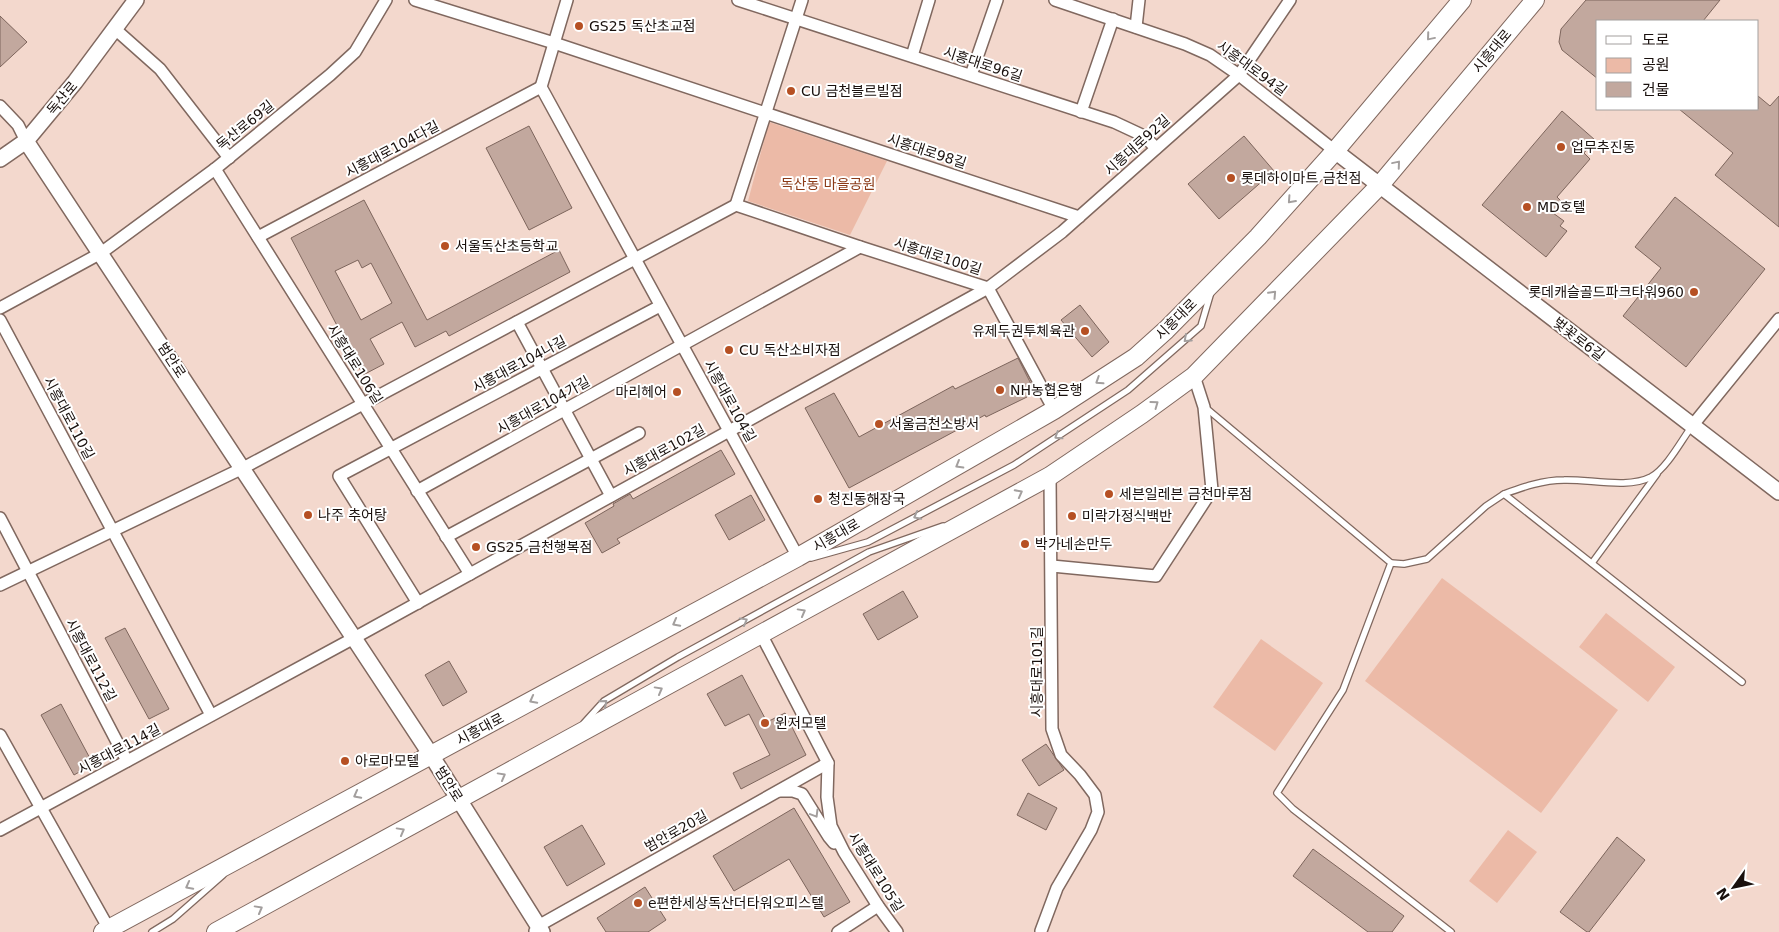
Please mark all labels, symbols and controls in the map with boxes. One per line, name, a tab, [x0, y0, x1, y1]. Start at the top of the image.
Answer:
place label: GS25 독산초교점	[589, 18, 695, 34]
marker: GS25 독산초교점	[573, 20, 585, 32]
legend	[1596, 20, 1759, 110]
street label: 시흥대로	[1469, 26, 1515, 76]
text: 도로	[1642, 31, 1670, 49]
one-way arrow	[1427, 32, 1436, 41]
street label: 시흥대로94길	[1214, 37, 1290, 99]
street label: 시흥대로96길	[941, 44, 1025, 84]
text: 공원	[1642, 56, 1670, 74]
street label: 독산로	[43, 78, 81, 118]
text: 건물	[1642, 81, 1670, 99]
place label: CU 금천블르빌점	[801, 83, 903, 99]
marker: CU 금천블르빌점	[785, 85, 797, 97]
street label: 독산로69길	[213, 97, 277, 153]
street label: 시흥대로92길	[1101, 112, 1173, 178]
street label: 시흥대로104다길	[342, 118, 442, 180]
street label: 시흥대로98길	[885, 131, 969, 171]
place label: 업무추진동	[1571, 139, 1636, 155]
marker: 업무추진동	[1555, 141, 1567, 153]
one-way arrow	[1392, 161, 1400, 170]
place label: 롯데하이마트 금천점	[1241, 170, 1361, 186]
marker: 롯데하이마트 금천점	[1225, 172, 1237, 184]
park label: 독산동 마을공원	[781, 176, 875, 192]
one-way arrow	[1288, 195, 1297, 204]
place label: MD호텔	[1537, 199, 1586, 215]
marker: MD호텔	[1521, 201, 1533, 213]
street label: 시흥대로100길	[892, 234, 984, 278]
place label: 서울독산초등학교	[455, 238, 558, 254]
marker: 서울독산초등학교	[439, 240, 451, 252]
place label: 롯데캐슬골드파크타워960	[1528, 284, 1684, 300]
marker: 롯데캐슬골드파크타워960	[1688, 286, 1700, 298]
one-way arrow	[1267, 291, 1276, 300]
street label: 시흥대로	[1152, 295, 1200, 343]
street label: 벚꽃로6길	[1550, 314, 1608, 364]
street label: 시흥대로106길	[324, 321, 386, 407]
place label: 유제두권투체육관	[972, 323, 1075, 339]
marker: 유제두권투체육관	[1079, 325, 1091, 337]
street label: 시흥대로104나길	[469, 333, 569, 395]
one-way arrow	[1184, 333, 1193, 342]
street label: 범안로	[155, 339, 189, 381]
place label: CU 독산소비자점	[739, 342, 841, 358]
marker: CU 독산소비자점	[723, 344, 735, 356]
street label: 시흥대로104길	[701, 357, 759, 445]
street label: 시흥대로104가길	[494, 373, 592, 437]
street label: 시흥대로110길	[41, 374, 97, 462]
one-way arrow	[1095, 375, 1104, 384]
place label: NH농협은행	[1010, 382, 1083, 398]
place label: 마리헤어	[615, 384, 667, 400]
marker: NH농협은행	[994, 384, 1006, 396]
marker: 마리헤어	[671, 386, 683, 398]
one-way arrow	[1149, 402, 1158, 410]
place label: 서울금천소방서	[889, 416, 979, 432]
marker: 서울금천소방서	[873, 418, 885, 430]
street label: 시흥대로102길	[620, 421, 708, 479]
one-way arrow	[1054, 430, 1063, 440]
one-way arrow	[956, 458, 965, 468]
place label: 세븐일레븐 금천마루점	[1119, 486, 1252, 502]
marker: 세븐일레븐 금천마루점	[1103, 488, 1115, 500]
one-way arrow	[1013, 489, 1022, 499]
place label: 청진동해장국	[828, 491, 905, 507]
marker: 청진동해장국	[812, 493, 824, 505]
place label: 나주 추어탕	[318, 507, 387, 523]
place label: 미락가정식백반	[1082, 508, 1172, 524]
marker: 나주 추어탕	[302, 509, 314, 521]
one-way arrow	[913, 510, 922, 520]
marker: 미락가정식백반	[1066, 510, 1078, 522]
street label: 시흥대로	[810, 515, 862, 555]
place label: 박가네손만두	[1035, 536, 1112, 552]
marker: 박가네손만두	[1019, 538, 1031, 550]
place label: GS25 금천행복점	[486, 539, 592, 555]
marker: GS25 금천행복점	[470, 541, 482, 553]
one-way arrow	[797, 608, 806, 618]
street label: 시흥대로112길	[63, 616, 119, 704]
one-way arrow	[673, 616, 682, 626]
one-way arrow	[738, 617, 747, 627]
street label: 시흥대로101길	[1029, 626, 1045, 718]
one-way arrow	[654, 686, 663, 696]
one-way arrow	[530, 694, 539, 704]
one-way arrow	[598, 699, 607, 708]
street label: 시흥대로	[453, 710, 507, 748]
place label: 윈저모텔	[775, 715, 827, 731]
marker: 윈저모텔	[759, 717, 771, 729]
street label: 시흥대로114길	[75, 721, 163, 777]
place label: 아로마모텔	[355, 753, 419, 769]
marker: 아로마모텔	[339, 755, 351, 767]
street label: 범안로	[432, 763, 466, 805]
one-way arrow	[496, 772, 505, 782]
one-way arrow	[354, 789, 363, 799]
street label: 범안로20길	[642, 807, 710, 855]
one-way arrow	[808, 809, 818, 818]
one-way arrow	[396, 827, 405, 837]
street label: 시흥대로105길	[845, 829, 907, 915]
north arrow	[1709, 862, 1759, 912]
one-way arrow	[185, 879, 194, 889]
text: N	[1713, 885, 1733, 903]
place label: e편한세상독산더타워오피스텔	[648, 895, 824, 911]
marker: e편한세상독산더타워오피스텔	[632, 897, 644, 909]
one-way arrow	[253, 905, 262, 915]

